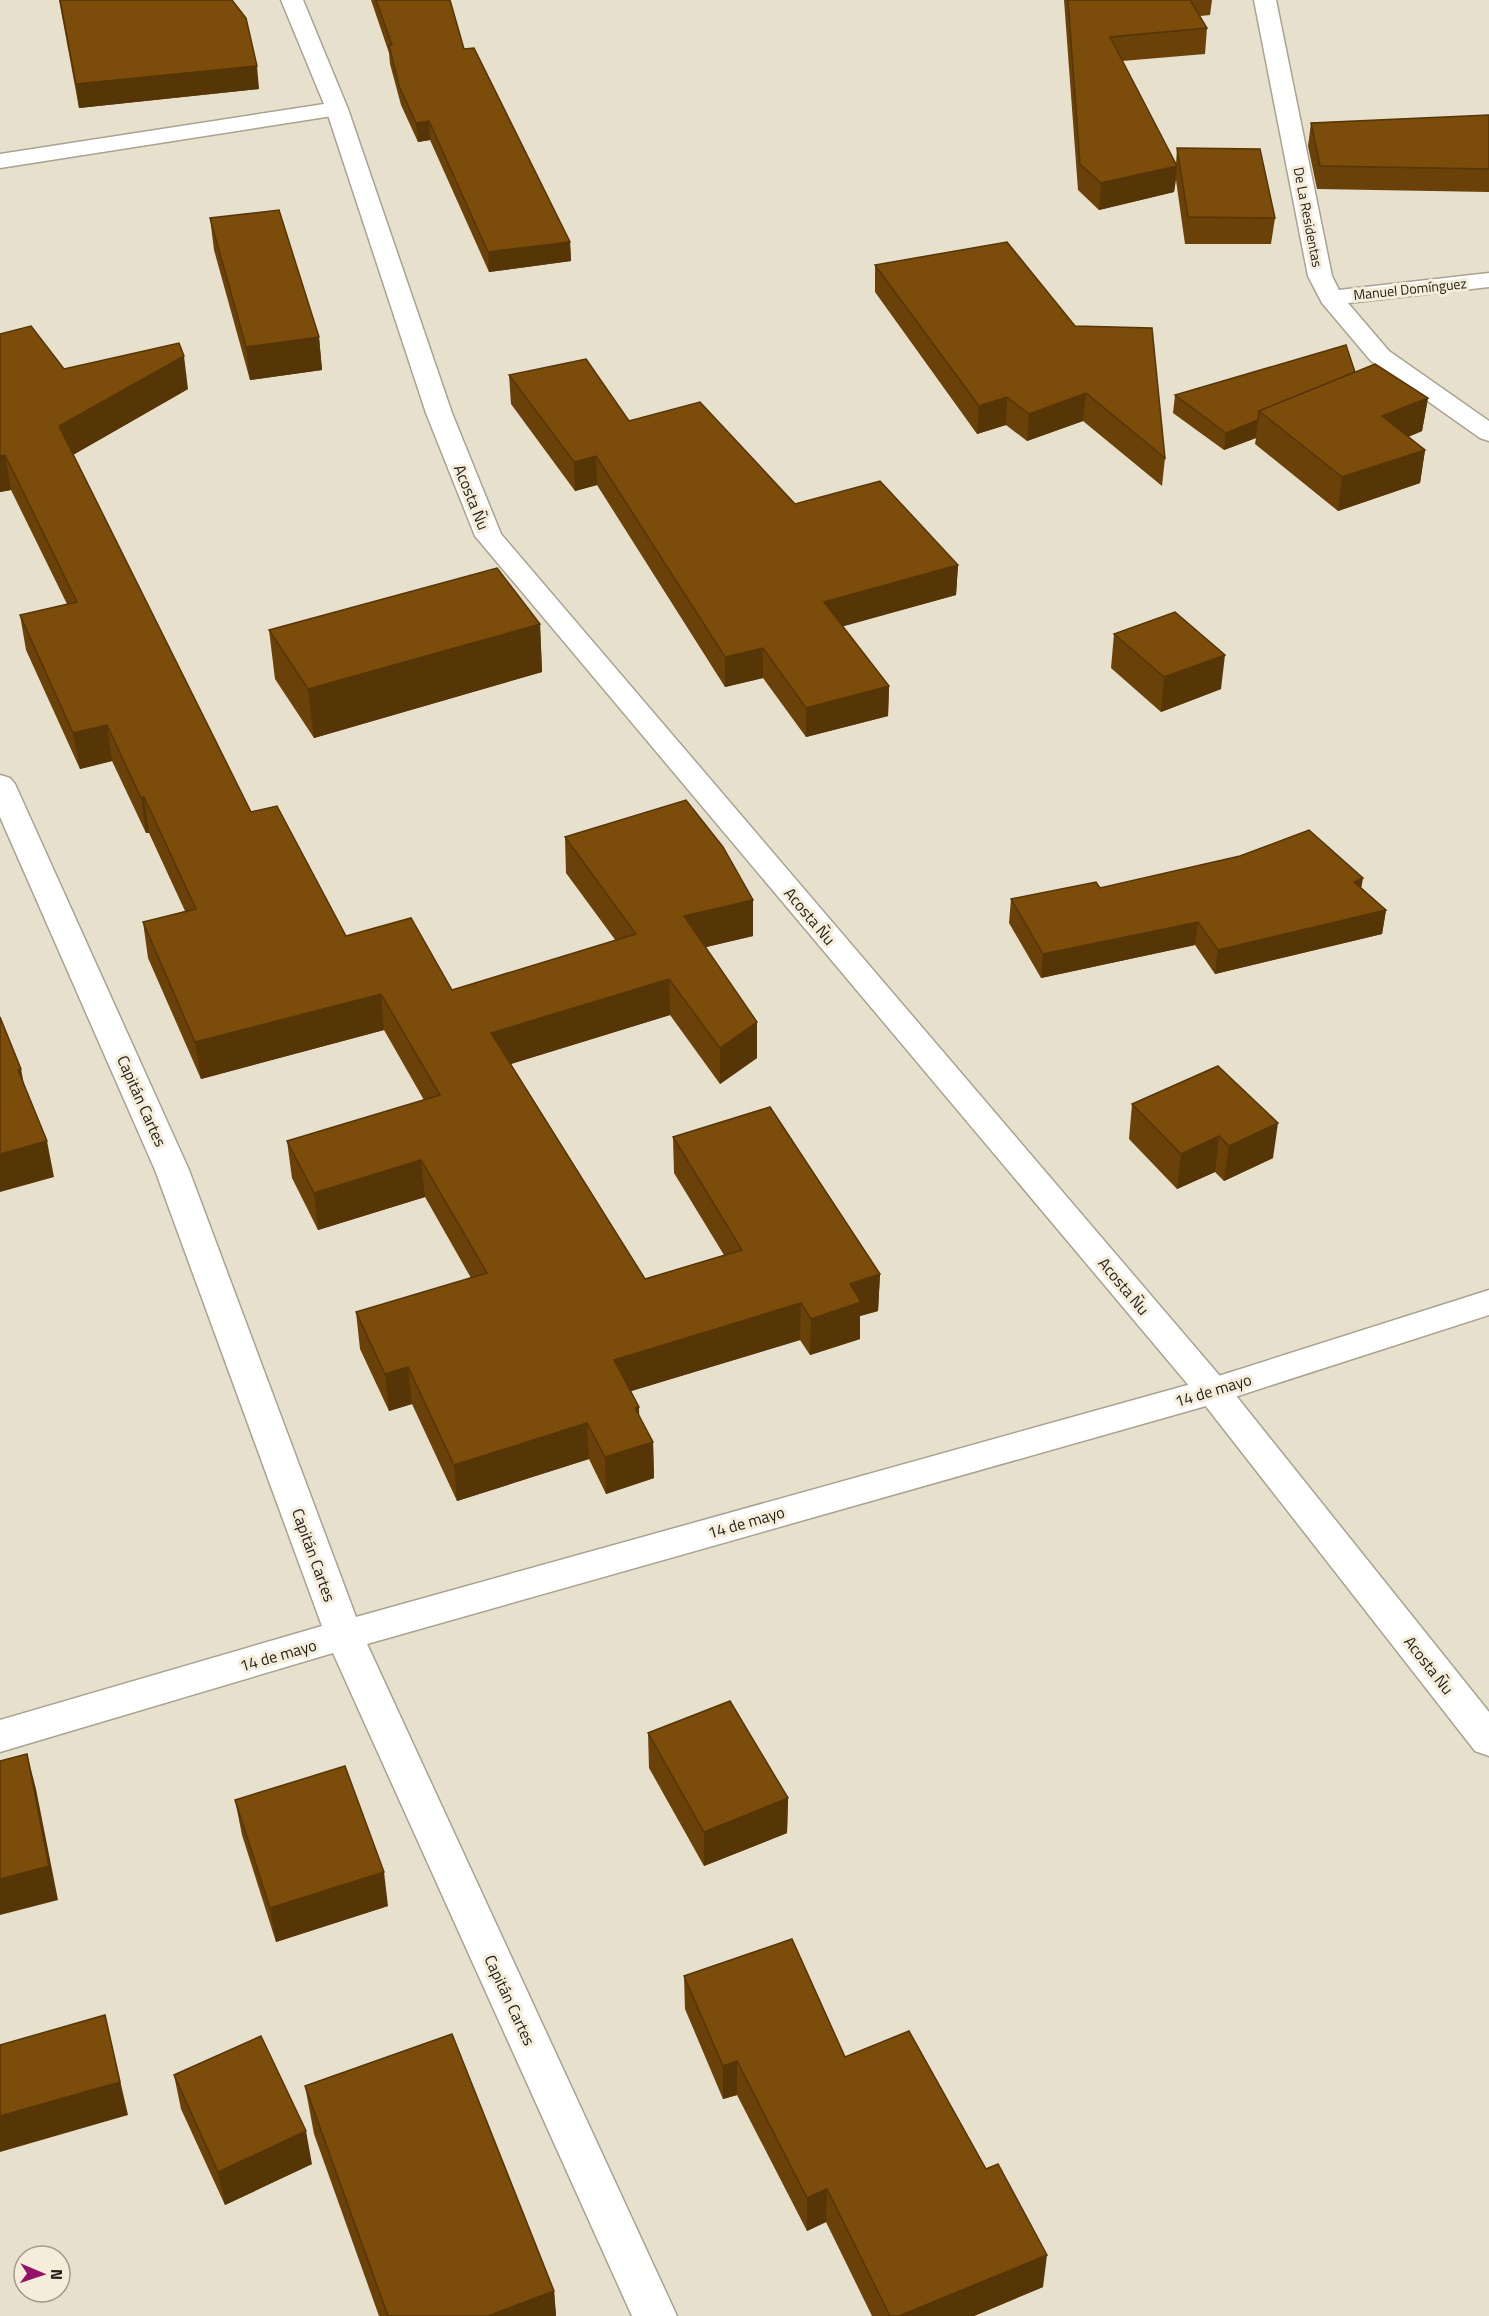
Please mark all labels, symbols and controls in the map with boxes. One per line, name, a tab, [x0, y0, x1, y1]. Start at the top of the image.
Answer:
street label: De La Residentas	[1288, 165, 1328, 269]
street label: Manuel Domínguez	[1352, 272, 1468, 305]
street label: Acosta Ñu	[448, 461, 496, 533]
street label: Acosta Ñu	[779, 882, 841, 950]
street label: Capitán Cartes	[111, 1051, 173, 1151]
street label: Acosta Ñu	[1093, 1252, 1155, 1320]
street label: 14 de mayo	[1172, 1367, 1254, 1413]
street label: 14 de mayo	[705, 1500, 787, 1544]
street label: Capitán Cartes	[286, 1505, 342, 1605]
street label: Acosta Ñu	[1398, 1631, 1460, 1699]
street label: 14 de mayo	[237, 1633, 319, 1677]
street label: Capitán Cartes	[478, 1951, 542, 2049]
north arrow	[12, 2244, 72, 2304]
text: N	[45, 2269, 69, 2280]

